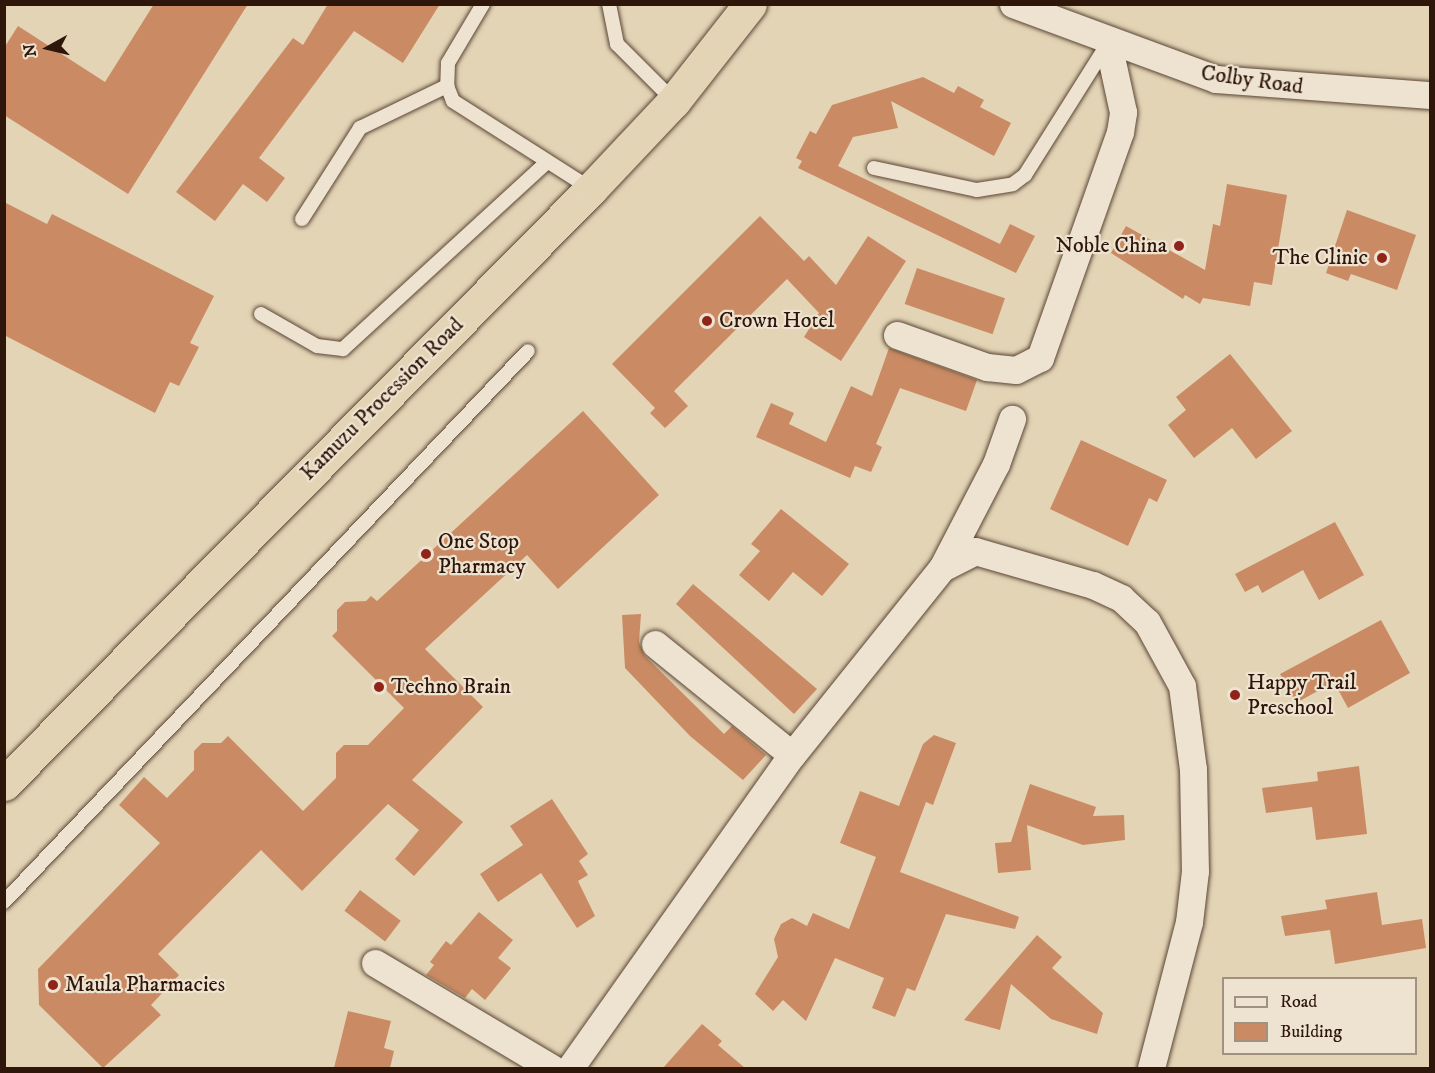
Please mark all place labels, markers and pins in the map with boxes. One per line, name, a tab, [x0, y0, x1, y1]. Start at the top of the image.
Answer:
place label: Noble China	[1055, 233, 1167, 259]
marker: Noble China	[1172, 239, 1186, 253]
place label: The Clinic	[1272, 245, 1368, 271]
marker: The Clinic	[1373, 249, 1391, 267]
place label: Crown Hotel	[719, 308, 834, 334]
marker: Crown Hotel	[700, 314, 714, 328]
place label: One Stop Pharmacy	[438, 528, 526, 580]
marker: One Stop Pharmacy	[419, 547, 433, 561]
place label: Happy Trail Preschool	[1247, 669, 1356, 720]
place label: Techno Brain	[391, 674, 511, 700]
marker: Techno Brain	[372, 680, 386, 694]
marker: Happy Trail Preschool	[1228, 688, 1242, 702]
place label: Maula Pharmacies	[65, 972, 225, 998]
marker: Maula Pharmacies	[46, 978, 60, 992]

